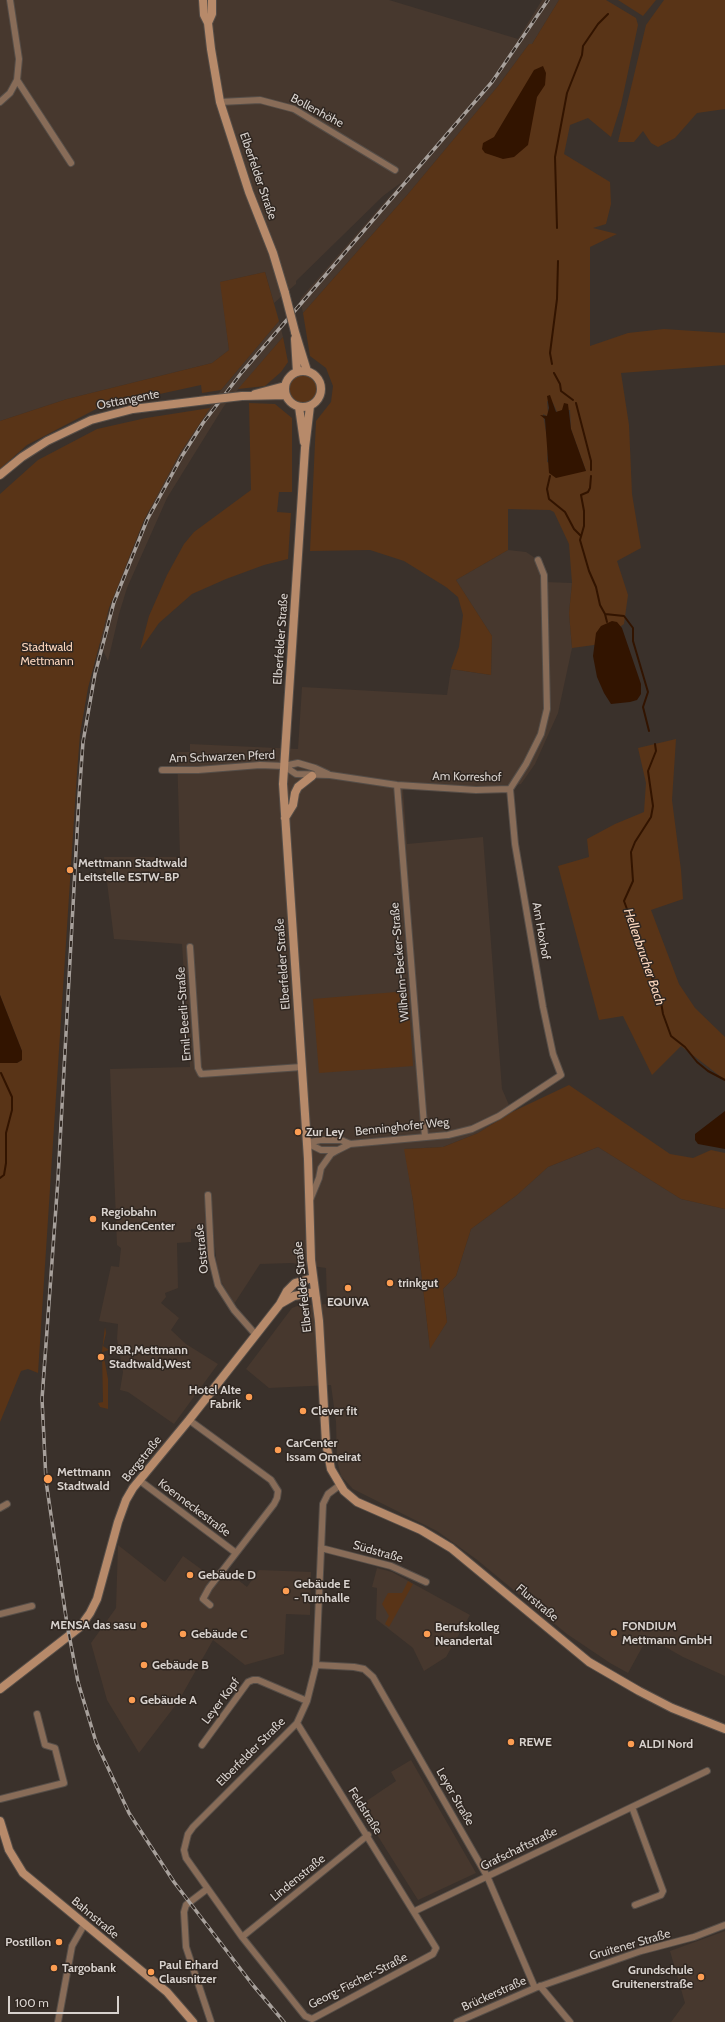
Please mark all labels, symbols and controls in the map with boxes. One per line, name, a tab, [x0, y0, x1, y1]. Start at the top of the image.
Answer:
street label: Bollenhöhe	[288, 91, 346, 131]
street label: Elberfelder Straße	[236, 130, 280, 222]
street label: Osttangente	[95, 387, 161, 413]
street label: Elberfelder Straße	[271, 593, 291, 685]
park label: Stadtwald Mettmann	[20, 640, 74, 668]
street label: Am Schwarzen Pferd	[169, 748, 275, 766]
street label: Am Korreshof	[432, 769, 502, 785]
place label: Mettmann Stadtwald Leitstelle ESTW-BP	[78, 856, 187, 884]
marker: Mettmann Stadtwald Leitstelle ESTW-BP	[65, 865, 75, 875]
street label: Am Hoxhof	[529, 901, 553, 961]
street label: Wilhelm-Becker-Straße	[388, 902, 412, 1022]
water label: Hellenbrucher Bach	[620, 906, 668, 1008]
street label: Elberfelder Straße	[273, 918, 293, 1010]
street label: Emil-Beerli-Straße	[174, 966, 194, 1062]
street label: Benninghofer Weg	[354, 1115, 450, 1139]
place label: Zur Ley	[306, 1125, 344, 1139]
marker: Zur Ley	[293, 1127, 303, 1137]
place label: Regiobahn KundenCenter	[101, 1205, 175, 1233]
marker: Regiobahn KundenCenter	[88, 1214, 98, 1224]
street label: Oststraße	[192, 1224, 212, 1274]
street label: Elberfelder Straße	[291, 1241, 315, 1333]
place label: trinkgut	[398, 1276, 438, 1290]
marker: trinkgut	[385, 1278, 395, 1288]
marker: EQUIVA	[343, 1283, 353, 1293]
place label: EQUIVA	[327, 1295, 369, 1309]
place label: P&R,Mettmann Stadtwald,West	[109, 1343, 191, 1371]
marker: P&R,Mettmann Stadtwald,West	[96, 1352, 106, 1362]
place label: Hotel Alte Fabrik	[189, 1383, 241, 1411]
marker: Hotel Alte Fabrik	[244, 1392, 254, 1402]
place label: Clever fit	[311, 1404, 357, 1418]
marker: Clever fit	[298, 1406, 308, 1416]
street label: Bergstraße	[119, 1433, 165, 1485]
place label: CarCenter Issam Omeirat	[286, 1436, 361, 1464]
marker: CarCenter Issam Omeirat	[273, 1445, 283, 1455]
place label: Mettmann Stadtwald	[57, 1465, 111, 1493]
marker: Mettmann Stadtwald	[42, 1473, 54, 1485]
street label: Koenneckestraße	[155, 1476, 233, 1540]
street label: Südstraße	[351, 1538, 405, 1566]
place label: Gebäude D	[198, 1568, 256, 1582]
marker: Gebäude D	[185, 1570, 195, 1580]
place label: Gebäude E - Turnhalle	[294, 1577, 350, 1605]
street label: Flurstraße	[513, 1581, 561, 1625]
marker: Gebäude E - Turnhalle	[281, 1586, 291, 1596]
place label: MENSA das sasu	[50, 1618, 136, 1632]
place label: FONDIUM Mettmann GmbH	[622, 1619, 712, 1647]
marker: MENSA das sasu	[139, 1620, 149, 1630]
place label: Berufskolleg Neandertal	[435, 1620, 499, 1648]
place label: Gebäude C	[191, 1627, 248, 1641]
marker: FONDIUM Mettmann GmbH	[609, 1628, 619, 1638]
marker: Gebäude C	[178, 1629, 188, 1639]
marker: Berufskolleg Neandertal	[422, 1629, 432, 1639]
place label: Gebäude B	[152, 1658, 209, 1672]
marker: Gebäude B	[139, 1660, 149, 1670]
street label: Leyer Kopf	[199, 1675, 243, 1727]
place label: Gebäude A	[140, 1693, 197, 1707]
marker: Gebäude A	[127, 1695, 137, 1705]
street label: Elberfelder Straße	[214, 1715, 288, 1789]
place label: REWE	[519, 1735, 552, 1749]
marker: REWE	[506, 1737, 516, 1747]
place label: ALDI Nord	[639, 1737, 693, 1751]
marker: ALDI Nord	[626, 1739, 636, 1749]
street label: Leyer Straße	[433, 1766, 477, 1828]
street label: Feldstraße	[345, 1785, 385, 1837]
street label: Grafschaftstraße	[478, 1824, 560, 1874]
street label: Lindenstraße	[268, 1852, 328, 1904]
street label: Bahnstraße	[68, 1894, 122, 1942]
street label: Gruitener Straße	[588, 1927, 672, 1963]
place label: Postillon	[5, 1935, 51, 1949]
marker: Postillon	[54, 1937, 64, 1947]
street label: Georg-Fischer-Straße	[306, 1950, 410, 2012]
place label: Paul Erhard Clausnitzer	[159, 1958, 218, 1986]
place label: Targobank	[62, 1961, 116, 1975]
marker: Targobank	[49, 1963, 59, 1973]
place label: Grundschule Gruitenerstraße	[612, 1963, 693, 1991]
marker: Paul Erhard Clausnitzer	[146, 1967, 156, 1977]
marker: Grundschule Gruitenerstraße	[696, 1972, 706, 1982]
street label: Brückerstraße	[459, 1973, 529, 2015]
scale bar	[10, 1988, 121, 2014]
text: 100 m	[15, 1995, 49, 2010]

